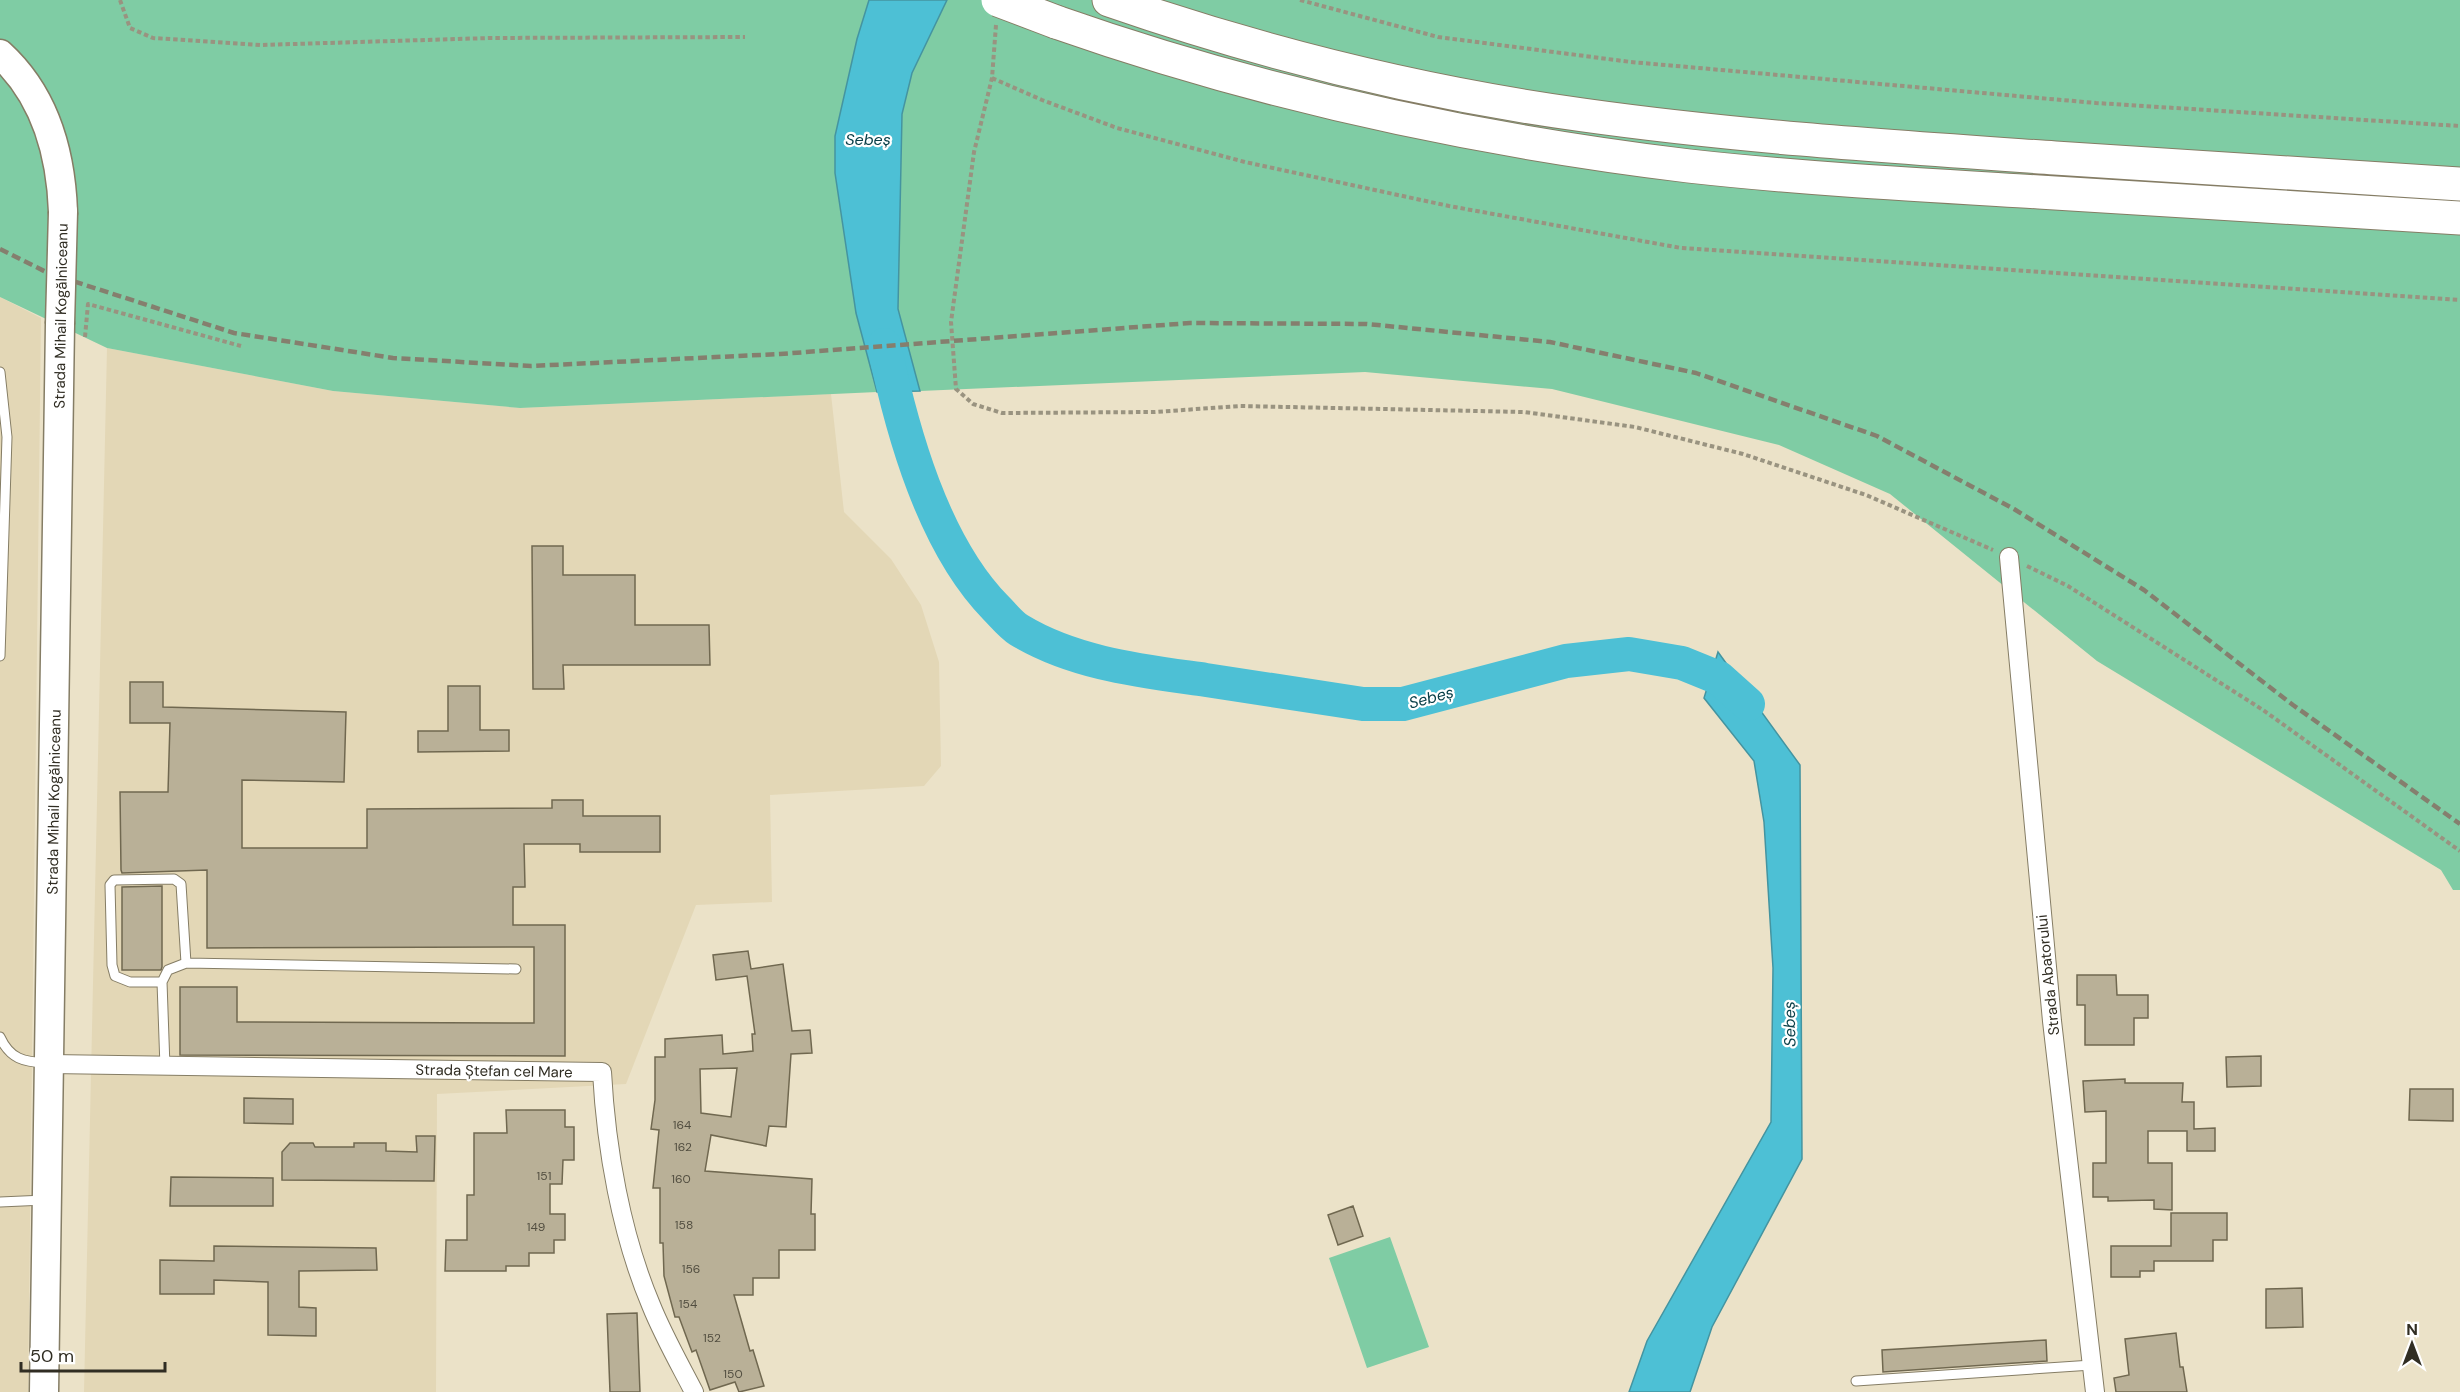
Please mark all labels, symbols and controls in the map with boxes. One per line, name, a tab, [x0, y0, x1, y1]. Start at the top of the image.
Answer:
water label: Sebeș	[845, 129, 891, 150]
street label: Strada Mihail Kogălniceanu	[49, 223, 73, 409]
water label: Sebeș	[1406, 681, 1456, 714]
street label: Strada Mihail Kogălniceanu	[42, 709, 66, 895]
street label: Strada Abatorului	[2032, 914, 2064, 1036]
water label: Sebeș	[1779, 1001, 1800, 1047]
street label: Strada Ștefan cel Mare	[415, 1060, 573, 1082]
house number: 164	[673, 1117, 691, 1133]
house number: 162	[674, 1139, 692, 1155]
house number: 151	[537, 1168, 551, 1184]
house number: 160	[671, 1171, 691, 1187]
house number: 158	[675, 1217, 693, 1233]
house number: 149	[527, 1219, 545, 1235]
house number: 156	[682, 1261, 700, 1277]
house number: 154	[679, 1296, 697, 1312]
north arrow	[2382, 1314, 2442, 1374]
text: N	[2406, 1319, 2418, 1340]
house number: 152	[703, 1330, 721, 1346]
scale bar	[21, 1335, 165, 1373]
text: 50 m	[30, 1344, 74, 1368]
house number: 150	[723, 1366, 743, 1382]

